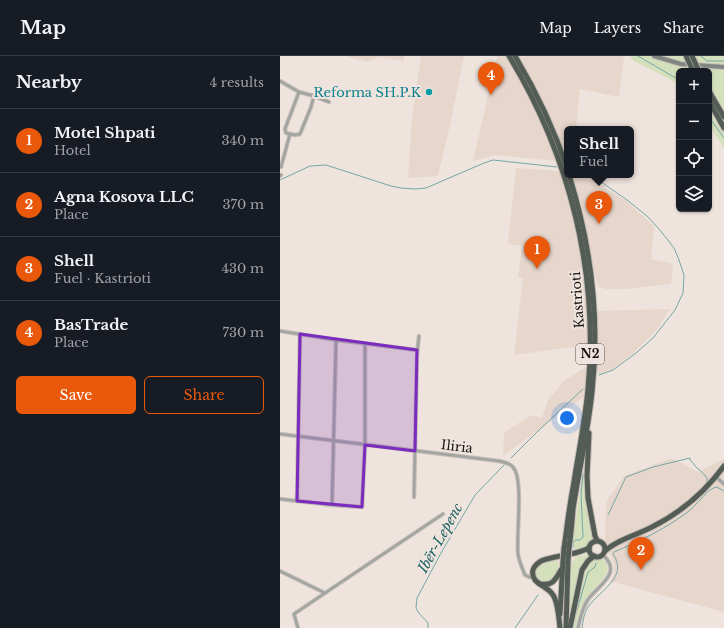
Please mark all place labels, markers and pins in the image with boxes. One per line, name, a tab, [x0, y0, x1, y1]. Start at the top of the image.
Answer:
pin: 4	[478, 62, 504, 95]
place label: Reforma SH.P.K	[313, 84, 422, 101]
marker: Reforma SH.P.K	[424, 87, 434, 97]
pin: 3	[586, 191, 612, 224]
pin: 1	[524, 236, 550, 269]
pin: 2	[628, 537, 654, 570]

